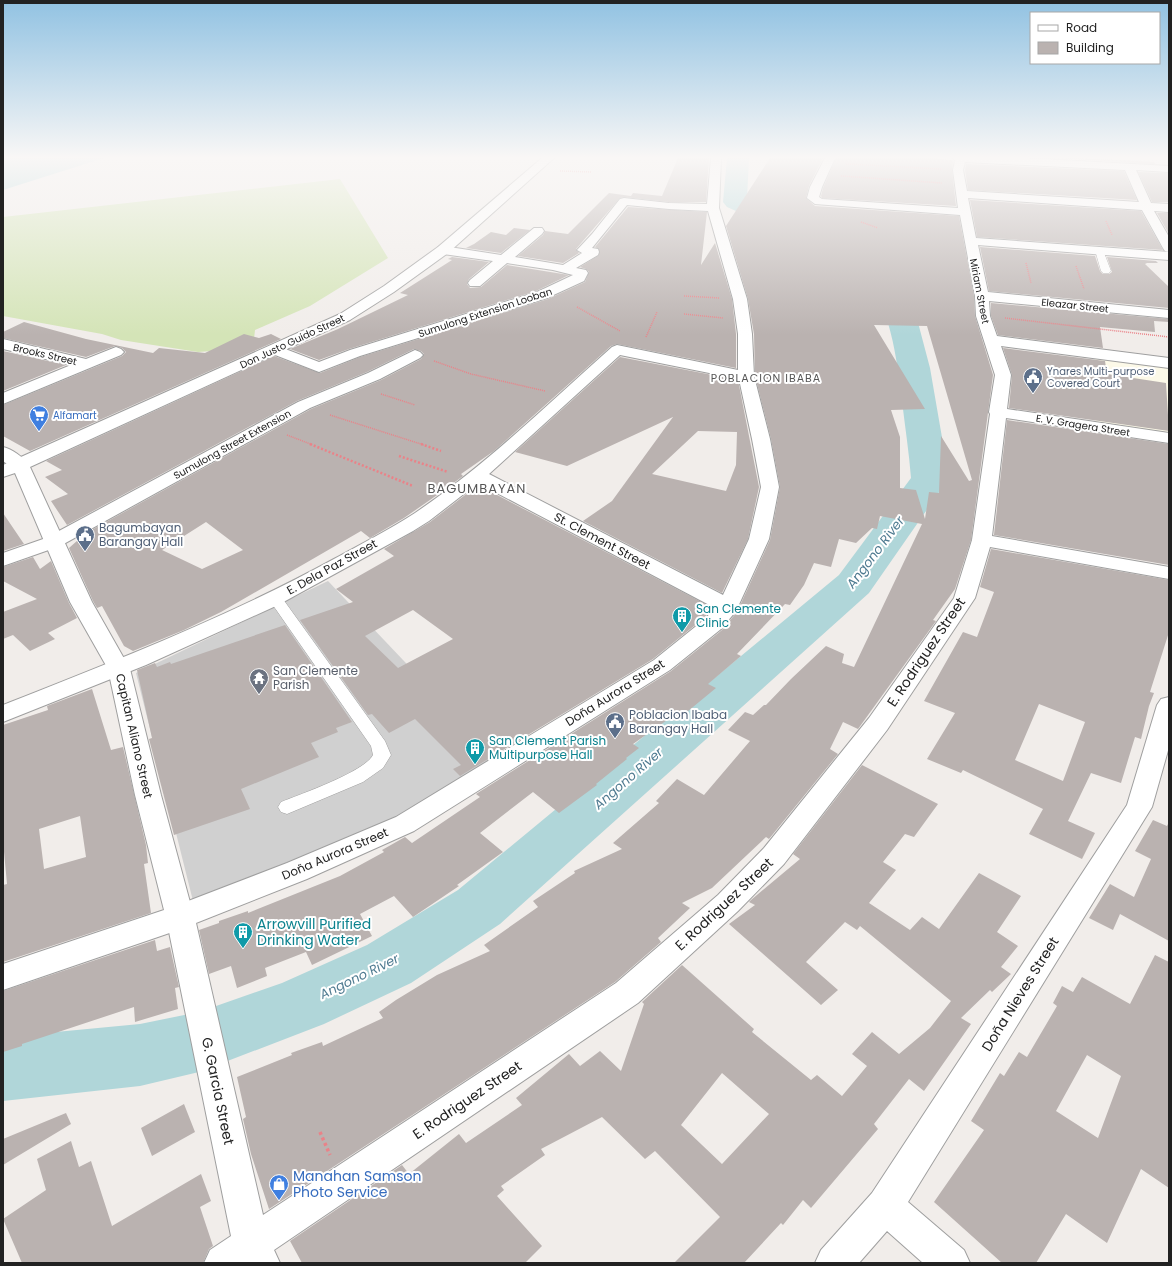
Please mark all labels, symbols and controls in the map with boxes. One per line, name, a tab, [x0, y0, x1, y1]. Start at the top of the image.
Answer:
legend	[1030, 12, 1160, 64]
text: Road	[1066, 19, 1097, 36]
text: Building	[1066, 39, 1114, 56]
street label: Miriam Street	[966, 257, 993, 325]
street label: Sumulong Extension Looban	[416, 284, 554, 341]
street label: Eleazar Street	[1041, 295, 1110, 317]
street label: Don Justo Guido Street	[237, 310, 347, 372]
street label: Brooks Street	[12, 340, 79, 369]
place label: Ynares Multi-purpose Covered Court	[1047, 364, 1154, 391]
public building icon: Ynares Multi-purpose Covered Court	[1022, 366, 1044, 394]
district label: POBLACION IBABA	[711, 370, 821, 386]
supermarket icon: Alfamart	[28, 404, 50, 432]
street label: Sumulong Street Extension	[171, 406, 294, 483]
place label: Alfamart	[53, 408, 97, 423]
street label: E. V. Gragera Street	[1035, 411, 1131, 440]
district label: BAGUMBAYAN	[427, 479, 527, 498]
street label: St. Clement Street	[551, 508, 653, 573]
water label: Angono River	[841, 511, 910, 593]
place label: Bagumbayan Barangay Hall	[99, 519, 183, 550]
public building icon: Bagumbayan Barangay Hall	[74, 524, 96, 552]
street label: E. Dela Paz Street	[283, 535, 380, 598]
street label: E. Rodriguez Street	[882, 593, 970, 711]
place label: San Clemente Clinic	[696, 600, 781, 631]
building icon: San Clemente Clinic	[671, 605, 693, 633]
street label: Doña Aurora Street	[562, 655, 668, 730]
place label: San Clemente Parish	[273, 662, 358, 693]
temple icon: San Clemente Parish	[248, 667, 270, 695]
street label: Capitan Aliano Street	[112, 672, 157, 800]
place label: Poblacion Ibaba Barangay Hall	[629, 706, 727, 737]
public building icon: Poblacion Ibaba Barangay Hall	[604, 711, 626, 739]
place label: San Clement Parish Multipurpose Hall	[489, 732, 606, 763]
building icon: San Clement Parish Multipurpose Hall	[464, 737, 486, 765]
water label: Angono River	[589, 742, 668, 814]
street label: Doña Aurora Street	[279, 823, 391, 884]
street label: E. Rodriguez Street	[670, 853, 778, 955]
place label: Arrowvill Purified Drinking Water	[257, 914, 371, 950]
building icon: Arrowvill Purified Drinking Water	[232, 921, 254, 949]
street label: Doña Nieves Street	[977, 933, 1063, 1055]
water label: Angono River	[316, 949, 403, 1004]
street label: G. Garcia Street	[197, 1035, 239, 1147]
street label: E. Rodriguez Street	[408, 1056, 526, 1144]
place label: Manahan Samson Photo Service	[293, 1166, 421, 1202]
shop icon: Manahan Samson Photo Service	[268, 1173, 290, 1201]

